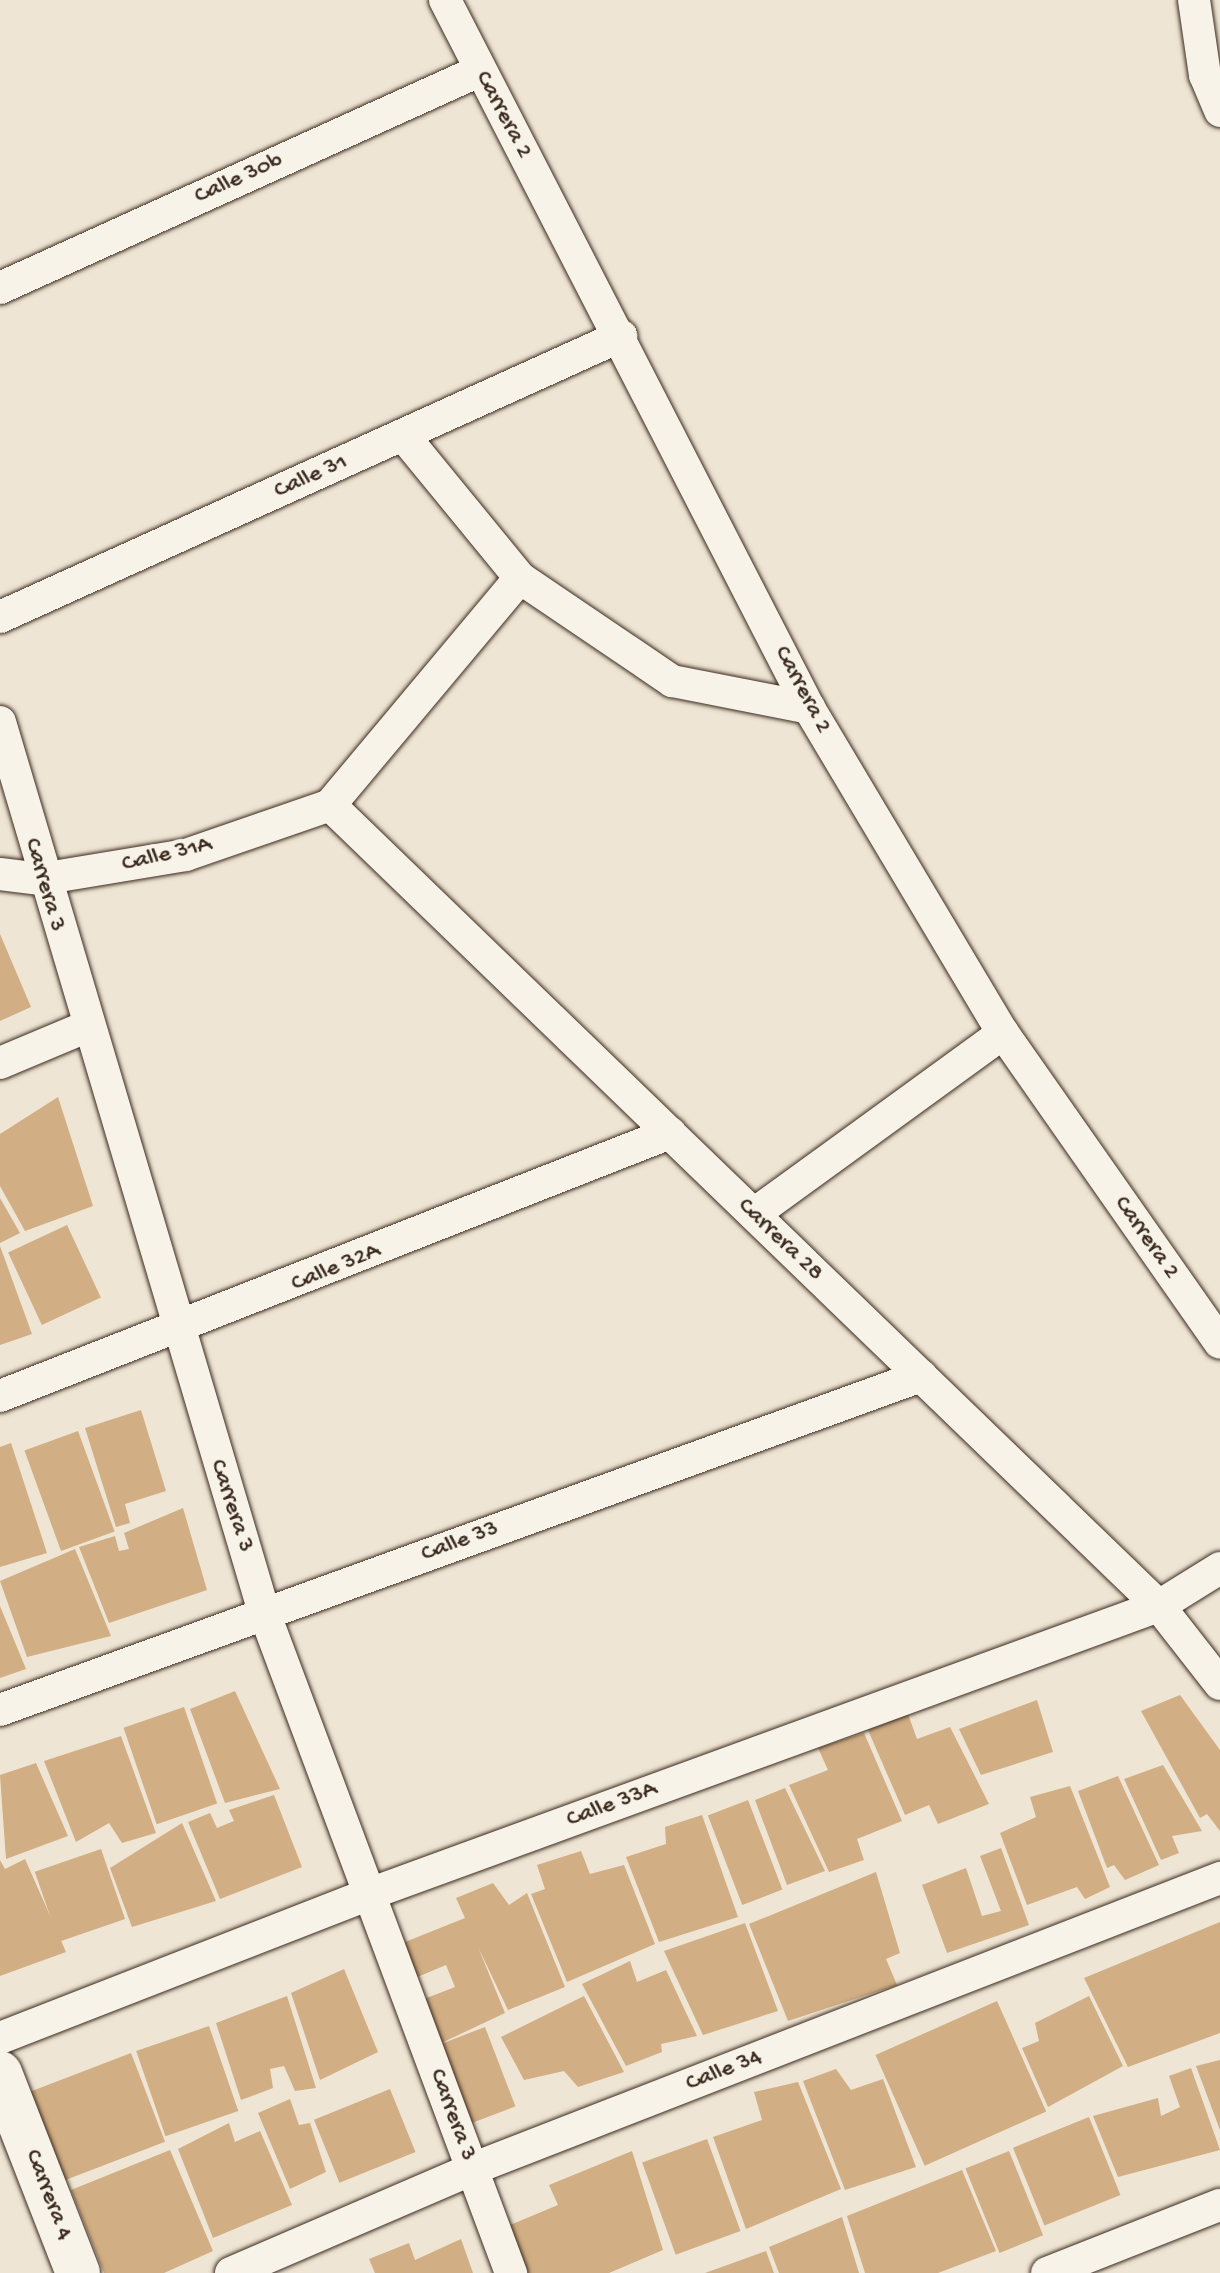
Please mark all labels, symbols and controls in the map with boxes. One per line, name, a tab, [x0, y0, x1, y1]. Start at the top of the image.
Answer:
street label: Carrera 2	[468, 66, 538, 164]
street label: Calle 30b	[190, 147, 288, 211]
street label: Calle 31	[270, 448, 352, 506]
street label: Carrera 2	[767, 641, 837, 739]
street label: Calle 31A	[119, 831, 215, 879]
street label: Carrera 3	[17, 835, 71, 935]
street label: Carrera 2	[1107, 1191, 1185, 1285]
street label: Carrera 28	[731, 1192, 829, 1288]
street label: Calle 32A	[287, 1237, 385, 1299]
street label: Carrera 3	[203, 1456, 259, 1556]
street label: Calle 33	[418, 1515, 502, 1569]
street label: Calle 33A	[563, 1775, 661, 1835]
street label: Calle 34	[682, 2043, 766, 2099]
street label: Carrera 3	[422, 2065, 482, 2165]
street label: Carrera 4	[18, 2146, 78, 2244]

